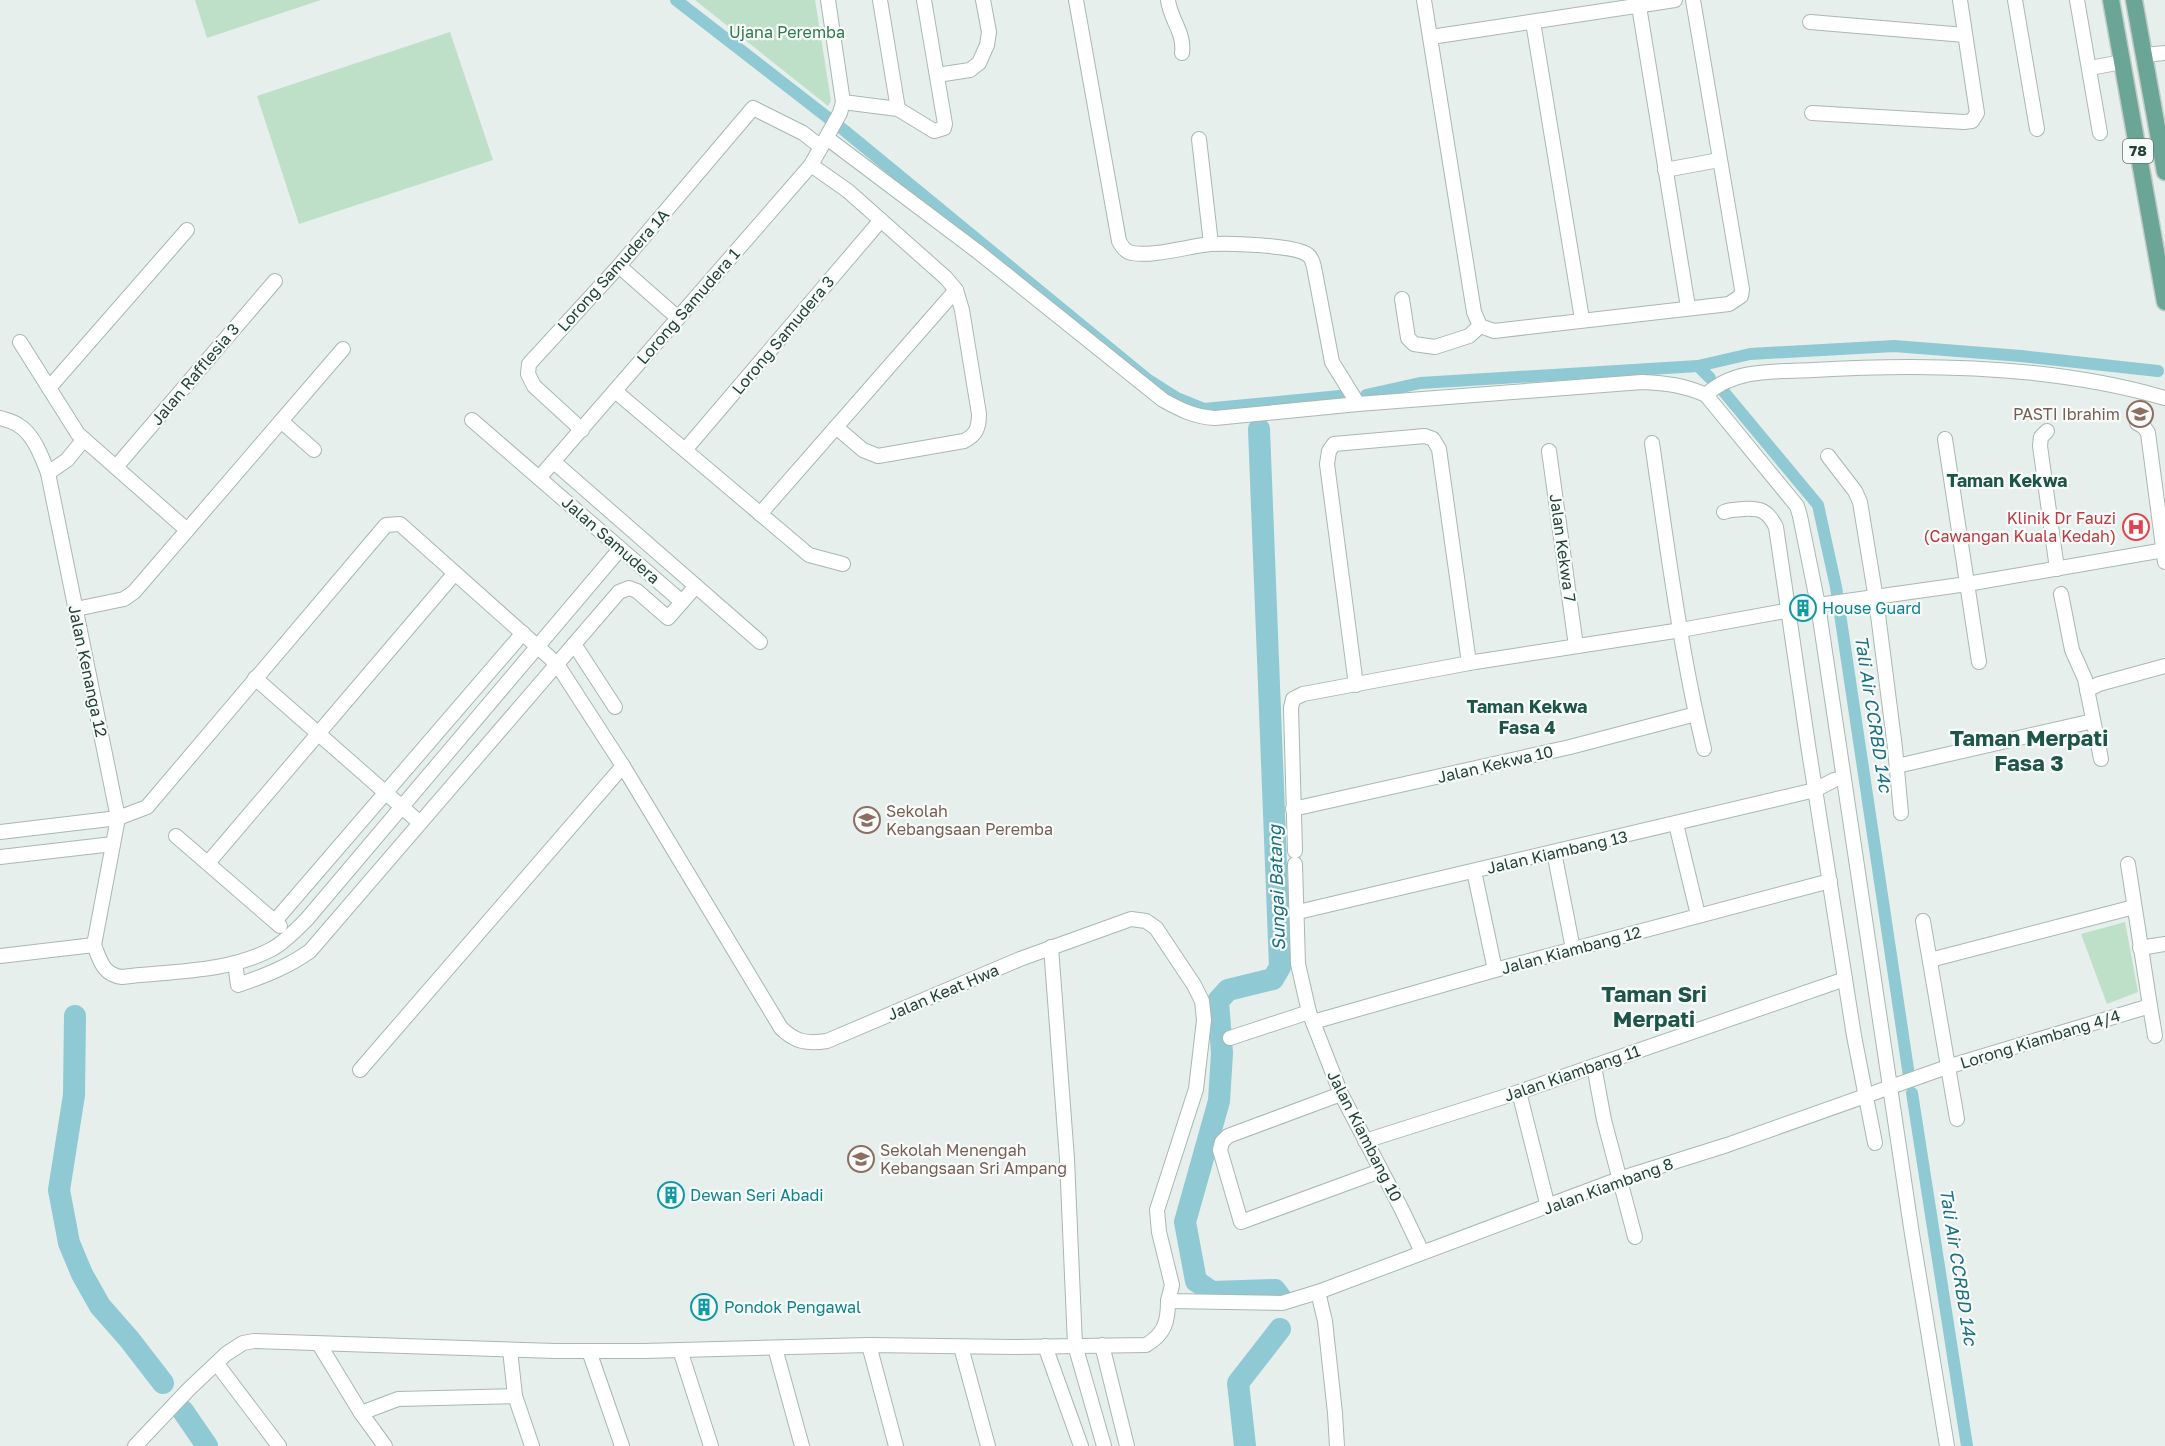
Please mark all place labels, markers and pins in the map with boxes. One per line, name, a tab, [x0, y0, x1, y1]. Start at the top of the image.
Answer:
school or university icon: PASTI Ibrahim	[2125, 399, 2155, 429]
place label: PASTI Ibrahim	[2013, 404, 2120, 424]
place label: Klinik Dr Fauzi (Cawangan Kuala Kedah)	[1924, 508, 2116, 546]
hospital icon: Klinik Dr Fauzi (Cawangan Kuala Kedah)	[2121, 512, 2151, 542]
building icon: House Guard	[1788, 593, 1818, 623]
place label: House Guard	[1822, 598, 1921, 618]
place label: Sekolah Kebangsaan Peremba	[886, 801, 1053, 839]
school or university icon: Sekolah Kebangsaan Peremba	[852, 805, 882, 835]
place label: Sekolah Menengah Kebangsaan Sri Ampang	[880, 1140, 1067, 1178]
school or university icon: Sekolah Menengah Kebangsaan Sri Ampang	[846, 1144, 876, 1174]
building icon: Dewan Seri Abadi	[656, 1180, 686, 1210]
place label: Dewan Seri Abadi	[690, 1185, 824, 1205]
building icon: Pondok Pengawal	[689, 1292, 719, 1322]
place label: Pondok Pengawal	[724, 1297, 861, 1317]

